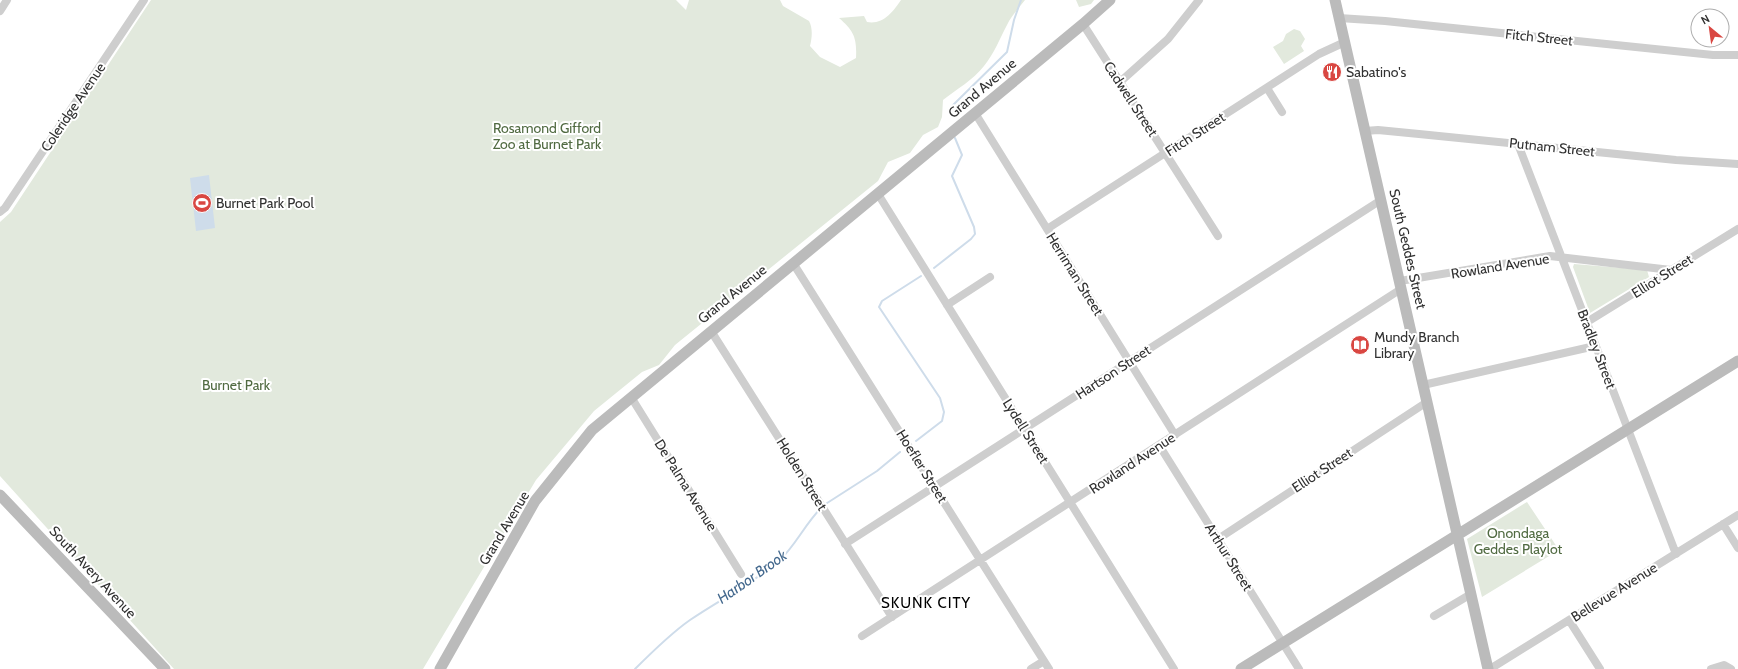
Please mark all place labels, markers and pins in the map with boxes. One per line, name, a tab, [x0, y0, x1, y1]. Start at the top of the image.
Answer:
restaurant icon: Sabatino's	[1321, 61, 1343, 83]
place label: Sabatino's	[1346, 63, 1406, 81]
sports icon: Burnet Park Pool	[191, 192, 213, 214]
place label: Burnet Park Pool	[216, 194, 315, 212]
place label: Mundy Branch Library	[1374, 328, 1459, 362]
library icon: Mundy Branch Library	[1349, 334, 1371, 356]

